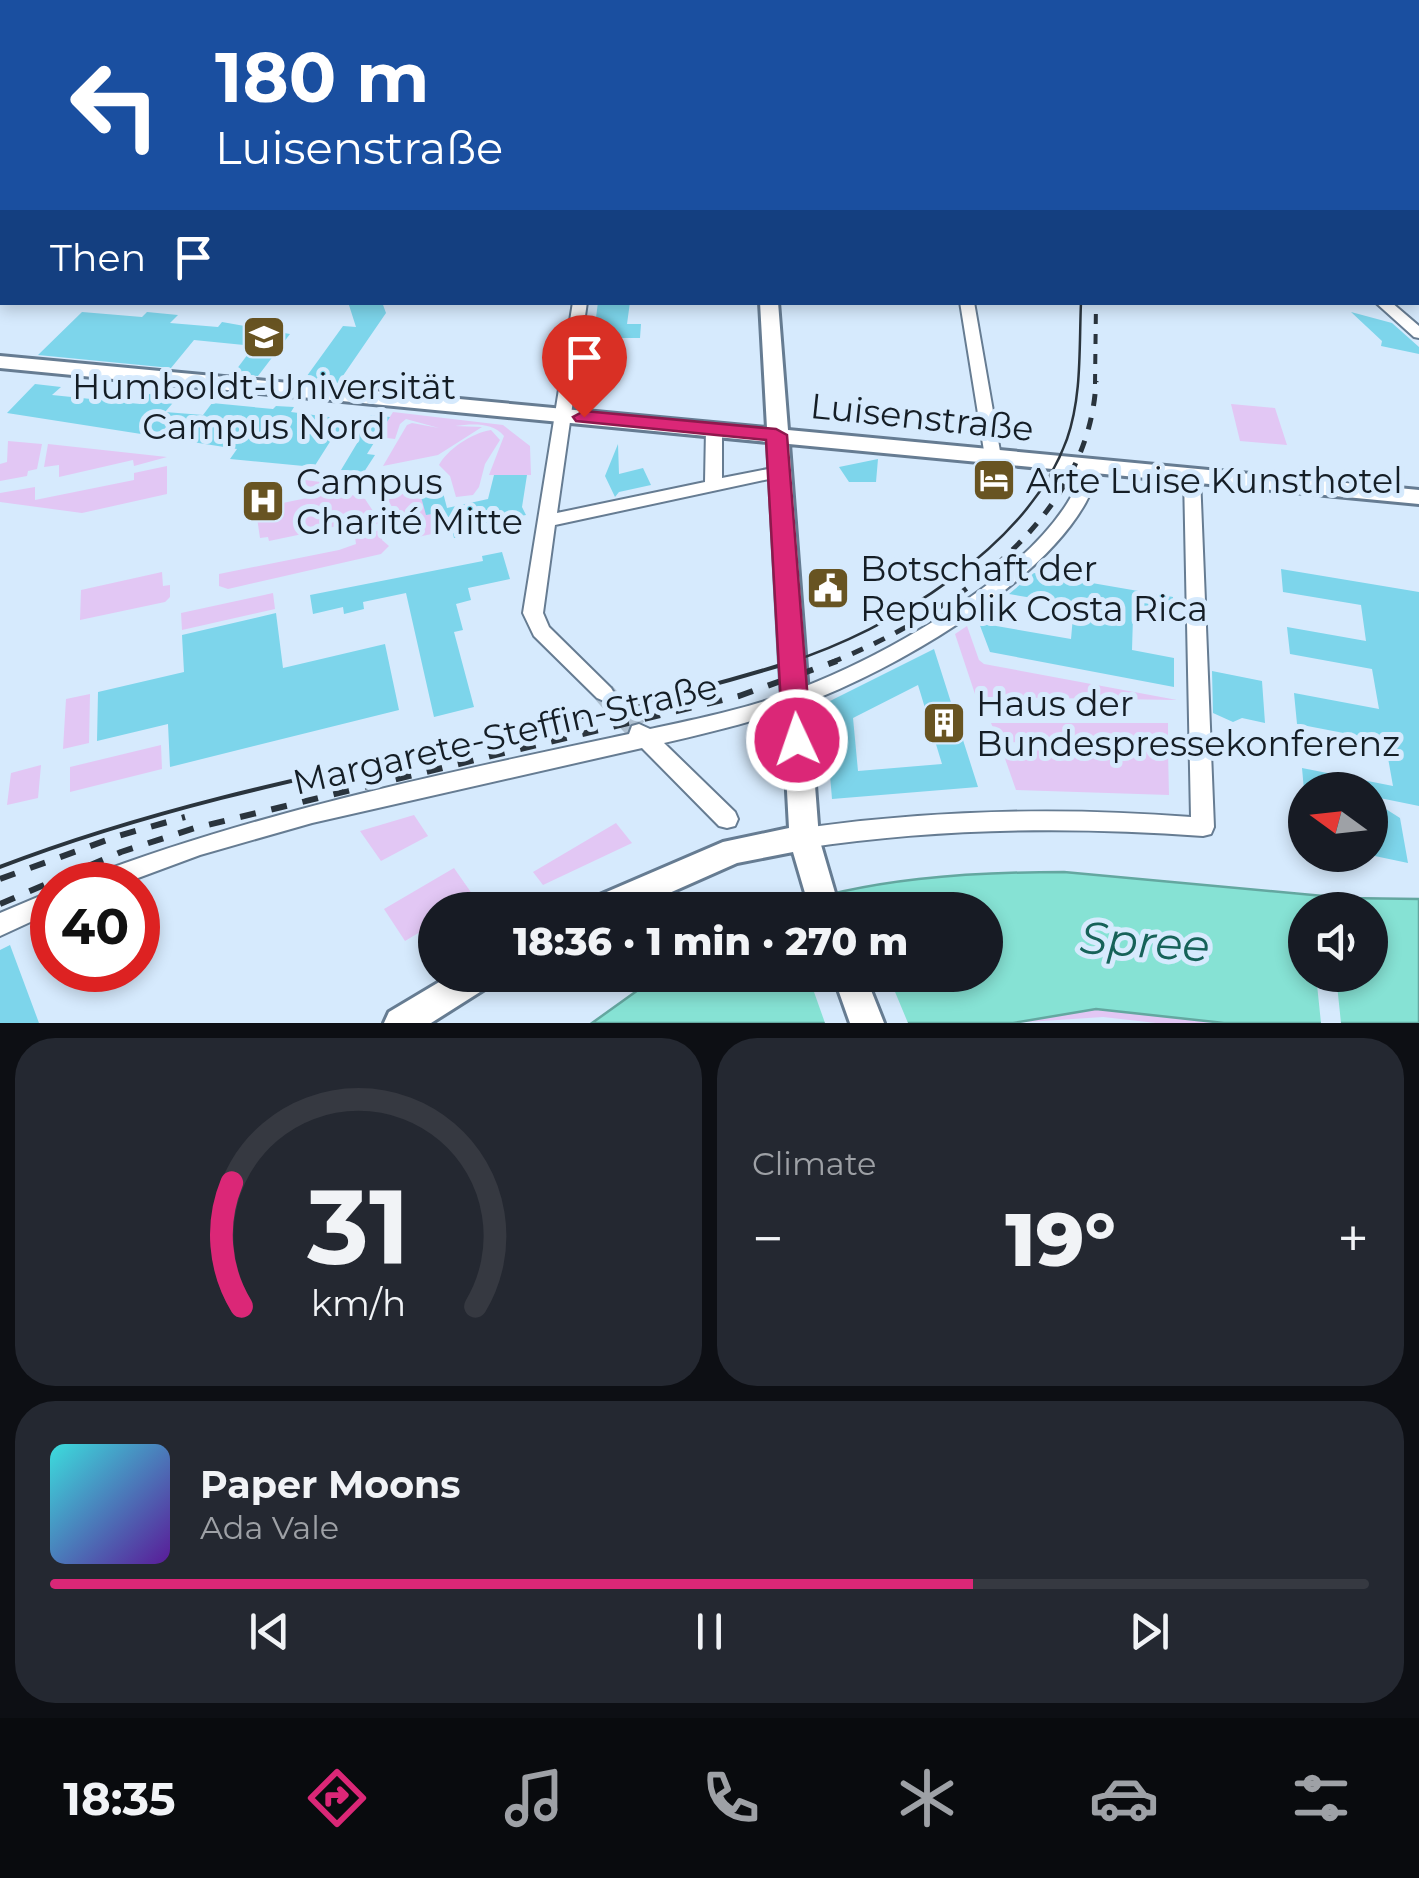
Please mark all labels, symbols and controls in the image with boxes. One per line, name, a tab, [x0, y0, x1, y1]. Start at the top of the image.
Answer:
text: 180 m	[215, 34, 429, 120]
icon: left	[50, 40, 180, 170]
text: Luisenstraße	[215, 120, 503, 175]
icon: arrive	[166, 230, 221, 285]
text: Then	[50, 234, 146, 281]
school or university icon: Humboldt-Universität Campus Nord	[241, 314, 287, 360]
pin	[542, 315, 627, 418]
icon: arrive	[557, 330, 612, 385]
place label: Humboldt-Universität Campus Nord	[72, 365, 456, 448]
street label: Luisenstraße	[808, 384, 1036, 450]
hotel icon: Arte Luise Kunsthotel	[971, 457, 1017, 503]
place label: Arte Luise Kunsthotel	[1026, 459, 1403, 502]
place label: Campus Charité Mitte	[296, 460, 523, 543]
hospital icon: Campus Charité Mitte	[240, 478, 286, 524]
place label: Botschaft der Republik Costa Rica	[860, 547, 1208, 630]
public building icon: Botschaft der Republik Costa Rica	[805, 565, 851, 611]
street label: Margarete-Steffin-Straße	[289, 664, 721, 804]
place label: Haus der Bundespressekonferenz	[976, 682, 1400, 765]
position arrow	[745, 688, 849, 792]
building icon: Haus der Bundespressekonferenz	[921, 700, 967, 746]
north arrow	[1288, 772, 1388, 872]
map controls	[1288, 772, 1388, 992]
speed limit sign: 40	[30, 862, 160, 992]
button: sound	[1288, 892, 1388, 992]
water label: Spree	[1078, 909, 1212, 973]
text: 18:36 · 1 min · 270 m	[513, 918, 908, 965]
text: Climate	[752, 1144, 876, 1183]
text: 31	[306, 1163, 410, 1290]
text: 19°	[1005, 1193, 1116, 1285]
text: −	[752, 1205, 784, 1272]
text: +	[1337, 1205, 1369, 1272]
text: km/h	[311, 1281, 406, 1325]
text: Paper Moons	[200, 1461, 461, 1508]
text: Ada Vale	[200, 1508, 339, 1547]
icon: previous	[242, 1604, 297, 1659]
icon: pause	[682, 1604, 737, 1659]
icon: next	[1122, 1604, 1177, 1659]
icon: directions	[302, 1763, 372, 1833]
icon: music	[499, 1763, 569, 1833]
icon: phone	[696, 1763, 766, 1833]
icon: climate	[892, 1763, 962, 1833]
icon: car	[1089, 1763, 1159, 1833]
icon: filters	[1286, 1763, 1356, 1833]
text: 18:35	[63, 1771, 175, 1826]

